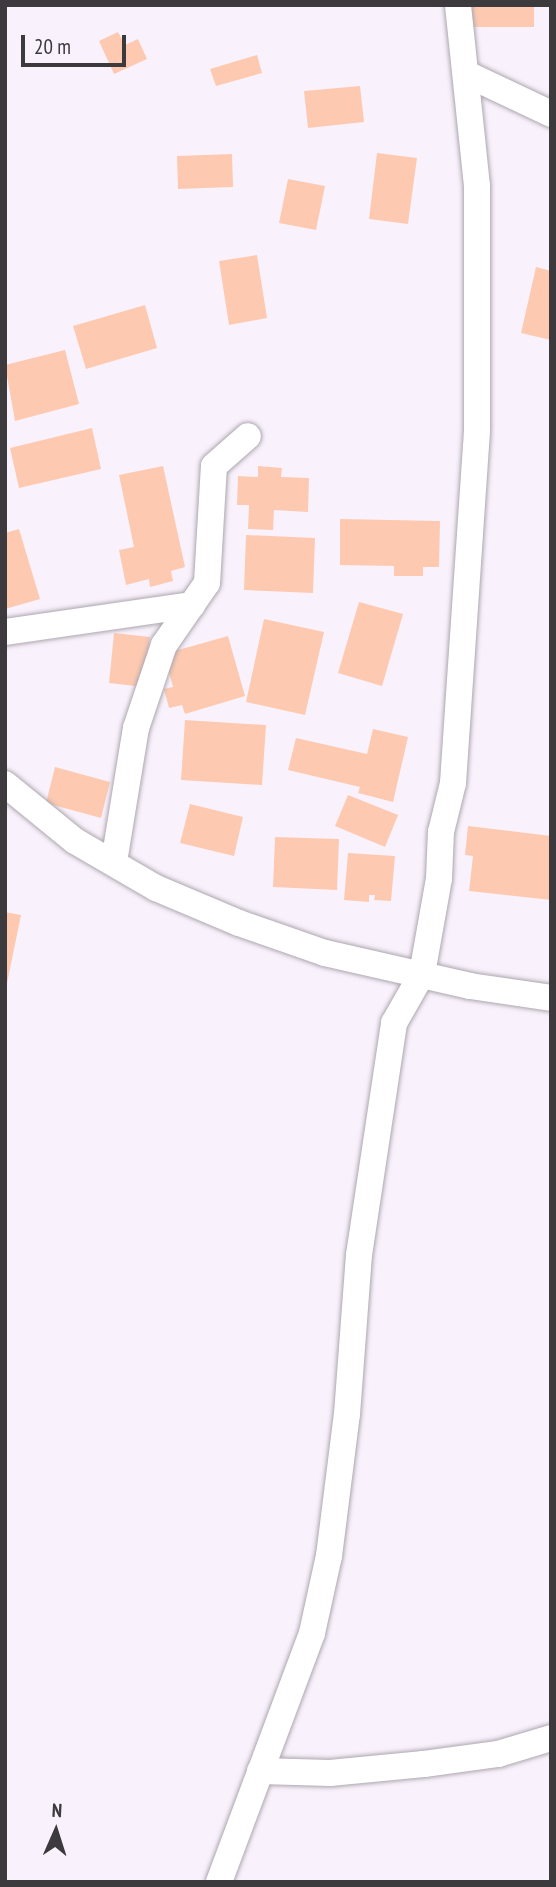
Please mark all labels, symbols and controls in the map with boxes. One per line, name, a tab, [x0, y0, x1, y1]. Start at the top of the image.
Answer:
scale bar	[24, 21, 130, 65]
text: 20 m	[34, 33, 71, 60]
north arrow	[21, 1796, 91, 1866]
text: N	[51, 1798, 63, 1822]

